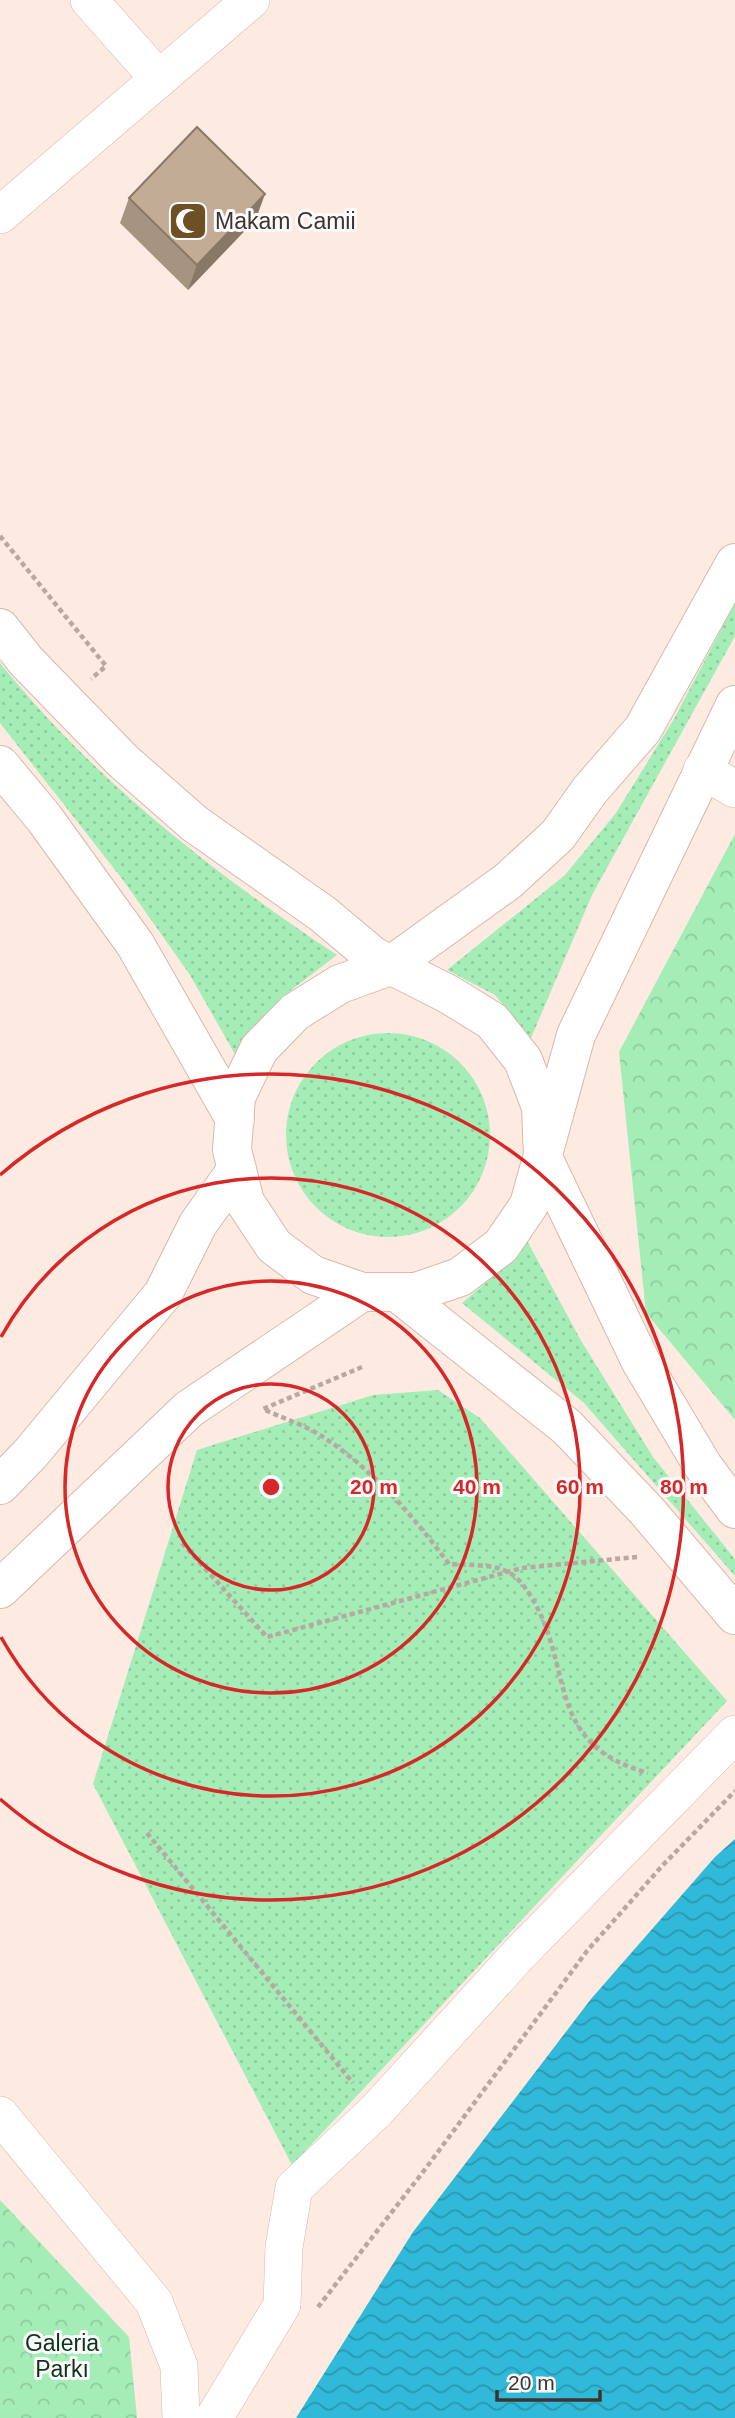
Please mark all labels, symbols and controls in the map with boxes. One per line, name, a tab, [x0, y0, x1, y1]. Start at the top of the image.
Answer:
mosque icon: Makam Camii	[167, 200, 209, 242]
place label: Makam Camii	[215, 208, 356, 234]
centre of rings	[259, 1475, 283, 1499]
text: 20 m	[350, 1475, 398, 1498]
text: 40 m	[453, 1475, 501, 1498]
text: 60 m	[556, 1475, 604, 1498]
text: 80 m	[660, 1475, 708, 1498]
park label: Galeria Parkı	[25, 2330, 99, 2382]
scale bar	[497, 2358, 600, 2402]
text: 20 m	[508, 2371, 555, 2394]

